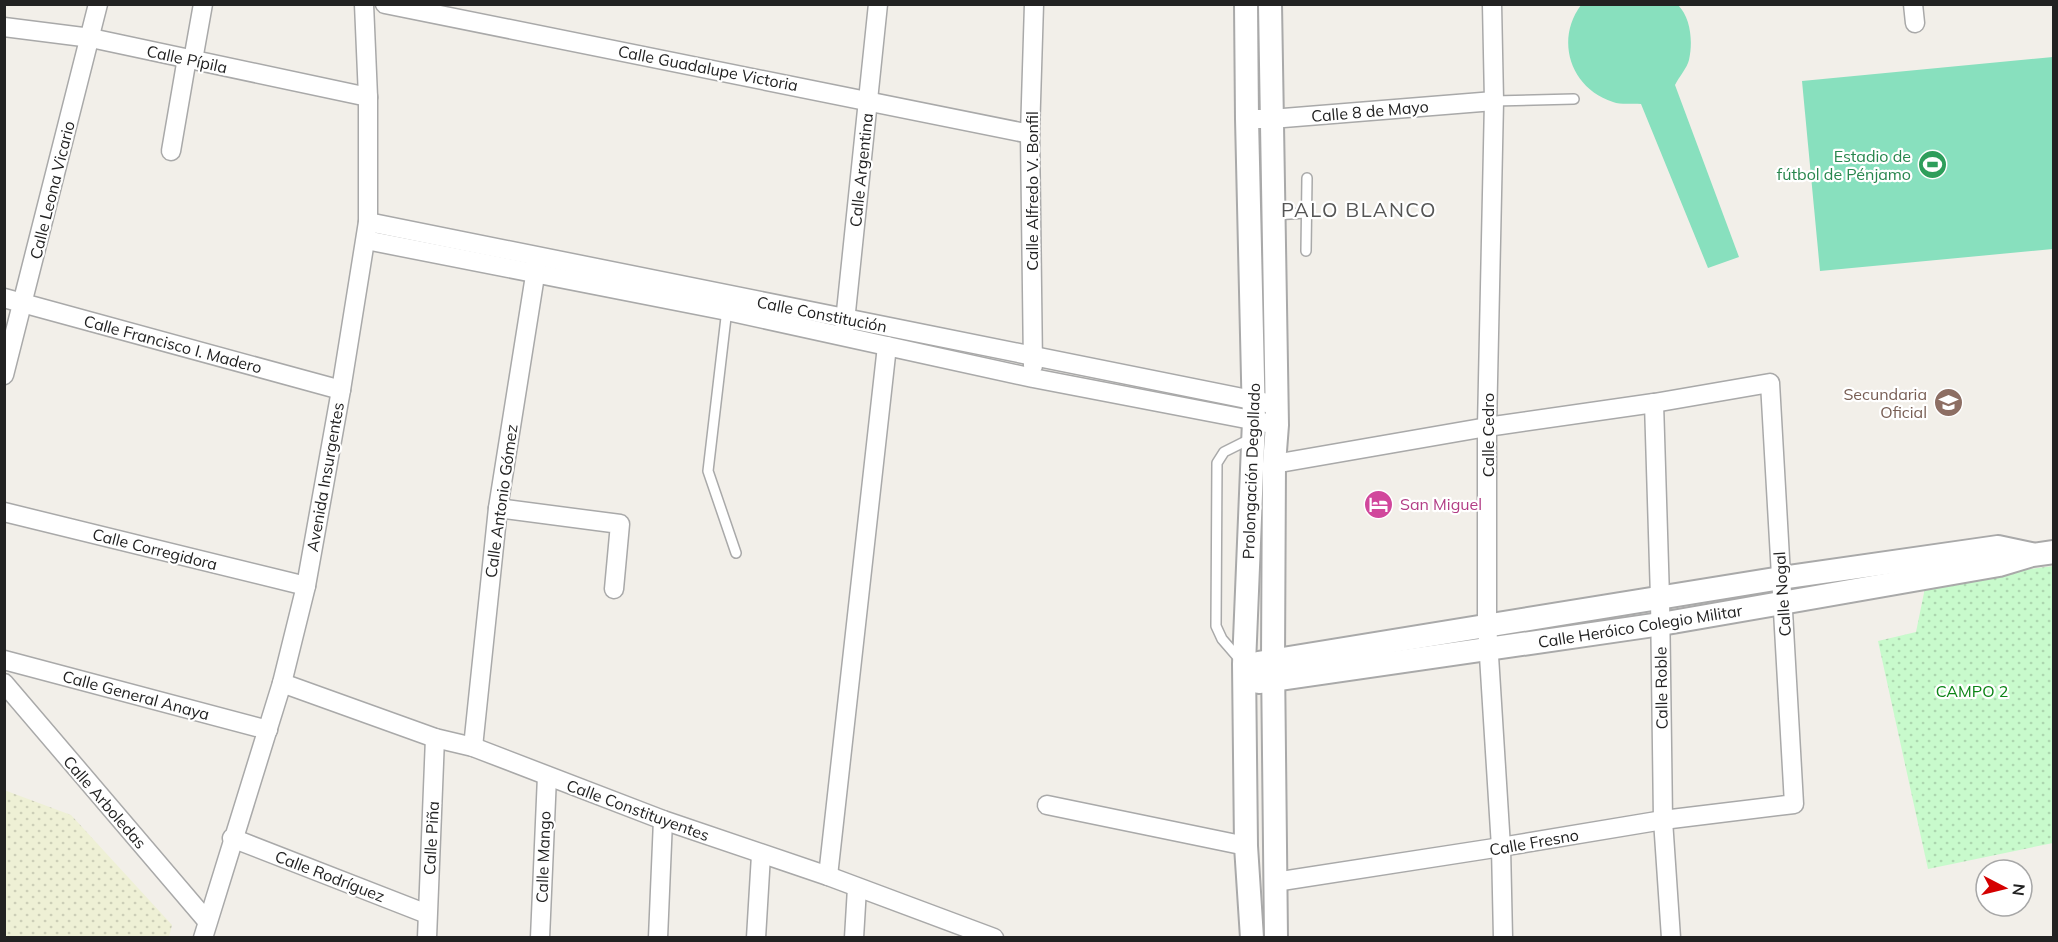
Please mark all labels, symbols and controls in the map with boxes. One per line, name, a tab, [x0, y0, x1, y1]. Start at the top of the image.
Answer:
street label: Calle Pípila	[145, 41, 229, 77]
street label: Calle Guadalupe Victoria	[616, 41, 800, 95]
street label: Calle 8 de Mayo	[1310, 96, 1430, 126]
street label: Calle Alfredo V. Bonfil	[1022, 111, 1042, 271]
street label: Calle Argentina	[845, 112, 877, 228]
street label: Calle Leona Vicario	[25, 119, 79, 261]
place label: Estadio de fútbol de Pénjamo	[1777, 146, 1911, 184]
sports icon: Estadio de fútbol de Pénjamo	[1916, 149, 1948, 181]
district label: PALO BLANCO	[1281, 197, 1437, 222]
street label: Calle Constitución	[755, 292, 889, 336]
street label: Calle Francisco I. Madero	[82, 311, 264, 377]
street label: Prolongación Degollado	[1238, 382, 1264, 560]
place label: Secundaria Oficial	[1843, 384, 1927, 422]
school or university icon: Secundaria Oficial	[1932, 387, 1964, 419]
street label: Calle Cedro	[1478, 393, 1498, 477]
street label: Avenida Insurgentes	[302, 401, 348, 553]
street label: Calle Antonio Gómez	[480, 423, 522, 579]
hotel icon: San Miguel	[1363, 488, 1395, 520]
place label: San Miguel	[1400, 494, 1482, 514]
street label: Calle Corregidora	[90, 524, 220, 574]
street label: Calle Nogal	[1769, 551, 1795, 637]
street label: Calle Heróico Colegio Militar	[1536, 600, 1744, 652]
street label: Calle Roble	[1650, 646, 1672, 730]
street label: Calle General Anaya	[60, 666, 212, 724]
park label: CAMPO 2	[1936, 681, 2008, 701]
street label: Calle Arboledas	[59, 751, 151, 853]
street label: Calle Constituyentes	[564, 775, 712, 845]
street label: Calle Piña	[419, 801, 443, 875]
street label: Calle Mango	[531, 811, 555, 903]
street label: Calle Fresno	[1488, 824, 1580, 860]
street label: Calle Rodríguez	[272, 846, 388, 906]
north arrow	[1974, 858, 2034, 918]
text: N	[2008, 883, 2030, 897]

